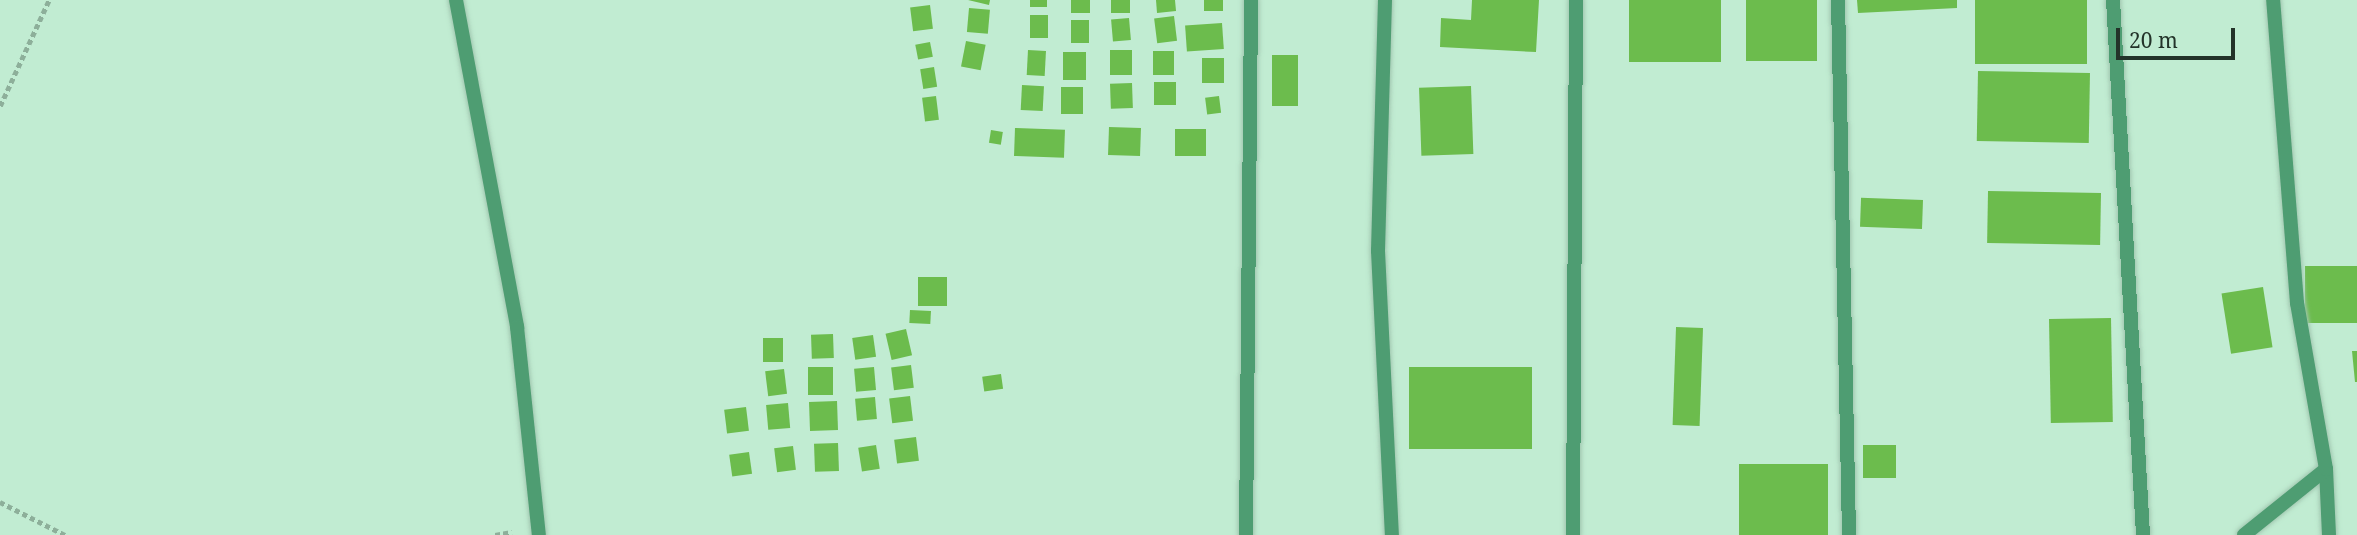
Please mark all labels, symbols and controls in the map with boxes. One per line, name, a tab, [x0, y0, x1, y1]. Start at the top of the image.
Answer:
scale bar	[2119, 14, 2238, 58]
text: 20 m	[2129, 26, 2178, 54]

